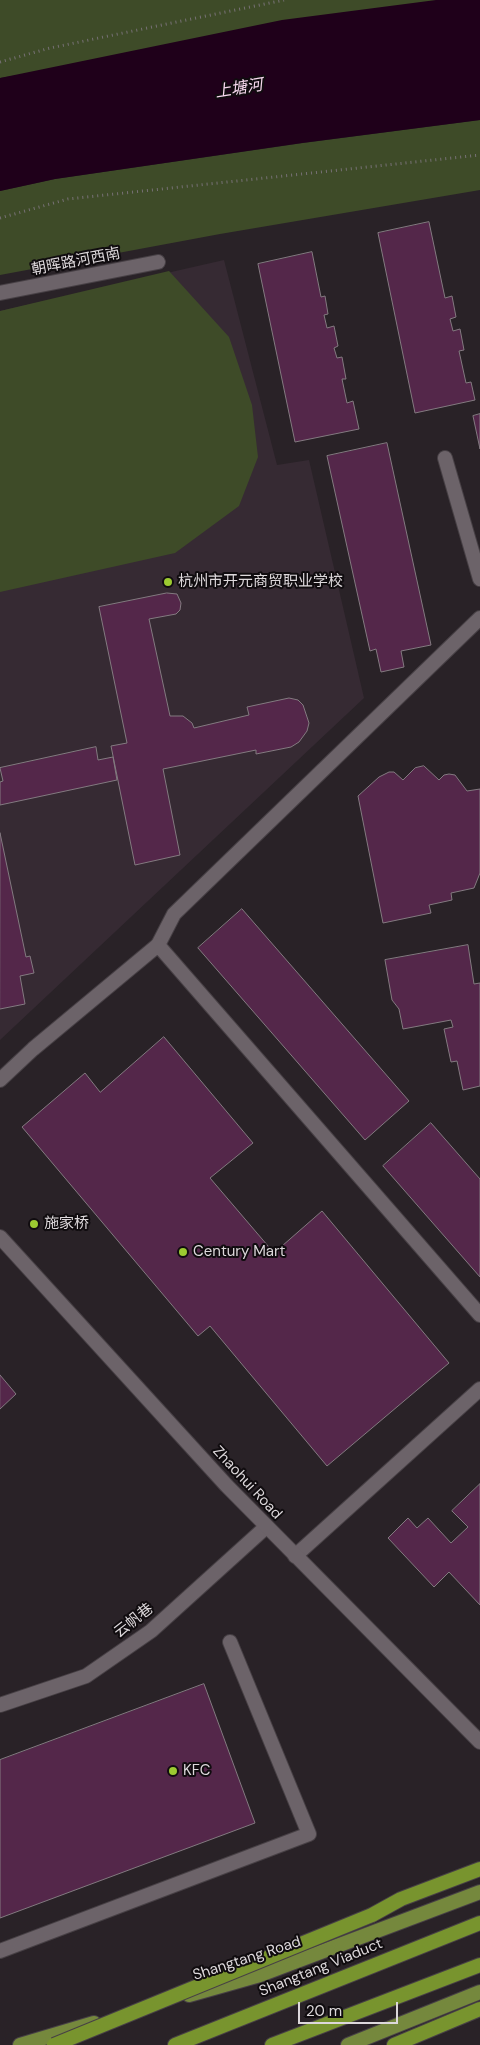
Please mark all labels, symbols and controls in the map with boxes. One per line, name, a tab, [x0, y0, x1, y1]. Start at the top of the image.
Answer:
water label: 上塘河	[214, 76, 264, 102]
street label: 朝晖路河西南	[30, 245, 122, 279]
place label: 杭州市开元商贸职业学校	[178, 573, 343, 591]
marker: 杭州市开元商贸职业学校	[162, 576, 174, 588]
place label: 施家桥	[44, 1215, 89, 1233]
marker: 施家桥	[28, 1218, 40, 1230]
place label: Century Mart	[193, 1243, 285, 1261]
marker: Century Mart	[177, 1246, 189, 1258]
street label: Zhaohui Road	[209, 1443, 285, 1523]
street label: 云帆巷	[111, 1600, 157, 1642]
place label: KFC	[183, 1762, 211, 1780]
marker: KFC	[167, 1765, 179, 1777]
street label: Shangtang Road	[191, 1933, 303, 1985]
street label: Shangtang Viaduct	[257, 1935, 385, 2001]
scale bar	[300, 1992, 400, 2024]
text: 20 m	[306, 2001, 342, 2021]

